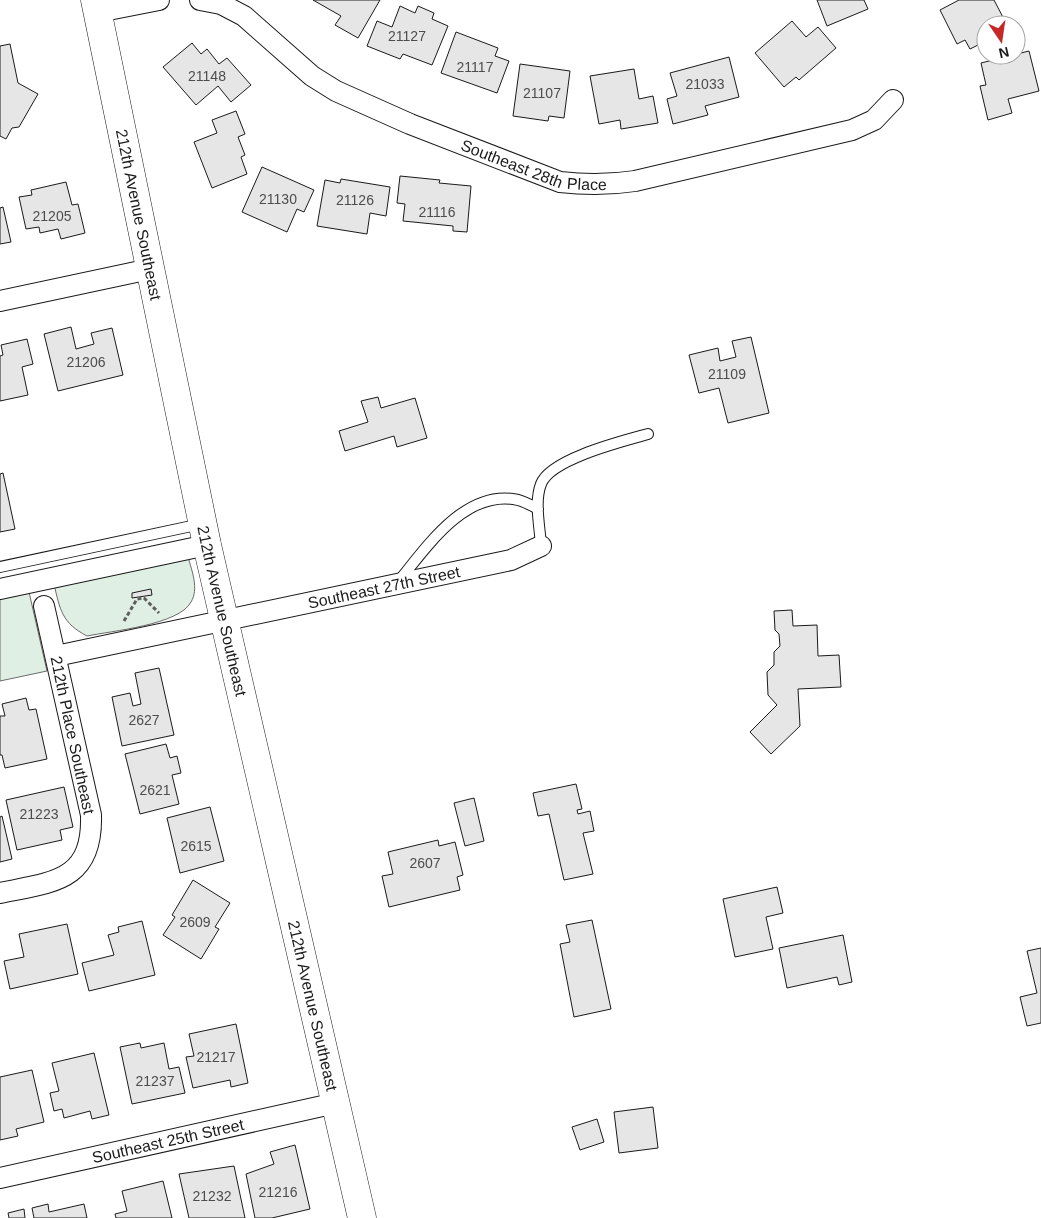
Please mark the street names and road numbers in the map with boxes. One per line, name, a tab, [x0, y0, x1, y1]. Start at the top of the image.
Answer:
street label: 212th Avenue Southeast	[113, 128, 165, 302]
street label: Southeast 28th Place	[459, 137, 607, 193]
street label: 212th Avenue Southeast	[194, 524, 250, 698]
street label: Southeast 27th Street	[306, 563, 462, 612]
street label: 212th Place Southeast	[47, 655, 98, 816]
street label: 212th Avenue Southeast	[285, 919, 341, 1093]
street label: Southeast 25th Street	[91, 1116, 246, 1166]

